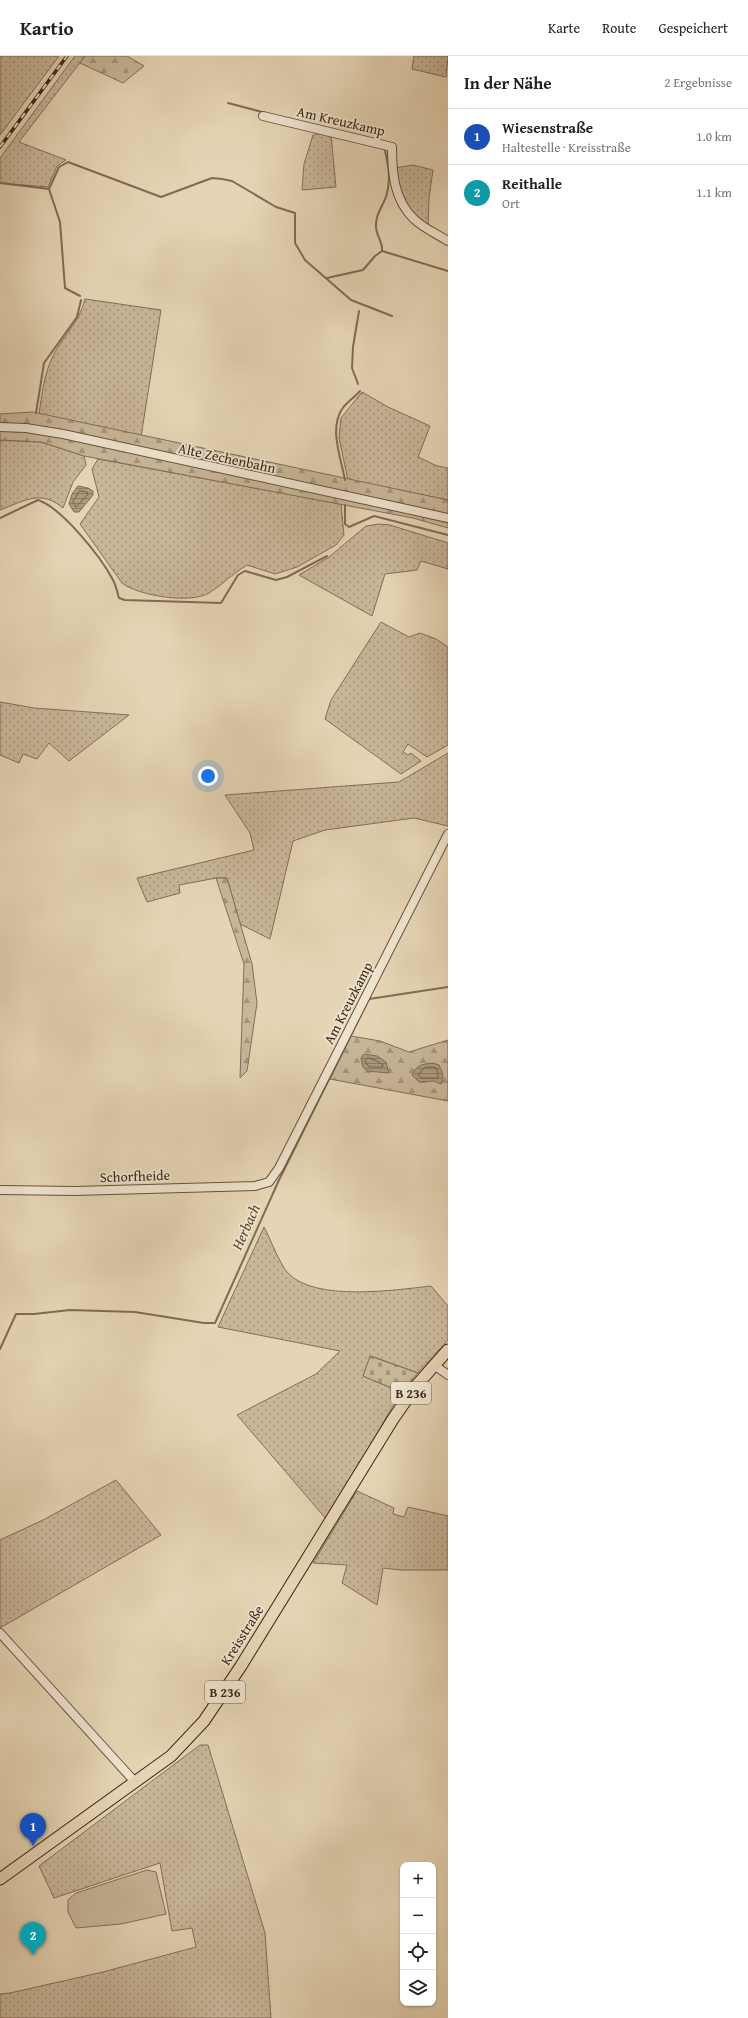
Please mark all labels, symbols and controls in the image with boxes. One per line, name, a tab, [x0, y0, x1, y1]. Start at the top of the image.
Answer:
text: Kartio	[20, 14, 74, 42]
text: Karte	[548, 18, 580, 38]
text: Route	[602, 18, 636, 38]
text: Gespeichert	[658, 18, 728, 38]
text: In der Nähe	[464, 70, 552, 95]
text: 2 Ergebnisse	[664, 73, 732, 92]
street label: Am Kreuzkamp	[295, 101, 387, 141]
text: Wiesenstraße	[502, 117, 593, 138]
text: 1	[474, 127, 480, 146]
text: 1.0 km	[696, 127, 732, 146]
text: Haltestelle · Kreisstraße	[502, 138, 631, 157]
text: Reithalle	[502, 173, 562, 194]
text: 2	[474, 183, 480, 202]
text: 1.1 km	[696, 183, 732, 202]
text: Ort	[502, 194, 520, 213]
street label: Alte Zechenbahn	[177, 438, 278, 478]
your location	[198, 766, 218, 786]
street label: Am Kreuzkamp	[319, 958, 378, 1048]
street label: Schorfheide	[99, 1165, 171, 1187]
water label: Herbach	[226, 1200, 265, 1254]
road number: B 236	[391, 1382, 431, 1404]
street label: Kreisstraße	[216, 1601, 269, 1669]
road number: B 236	[205, 1681, 245, 1703]
pin: 1	[20, 1813, 46, 1846]
map controls	[400, 1862, 436, 2006]
button: +	[400, 1862, 436, 1898]
button: −	[400, 1898, 436, 1934]
pin: 2	[20, 1922, 46, 1955]
button: locate	[400, 1934, 436, 1970]
button: layers	[400, 1970, 436, 2006]

